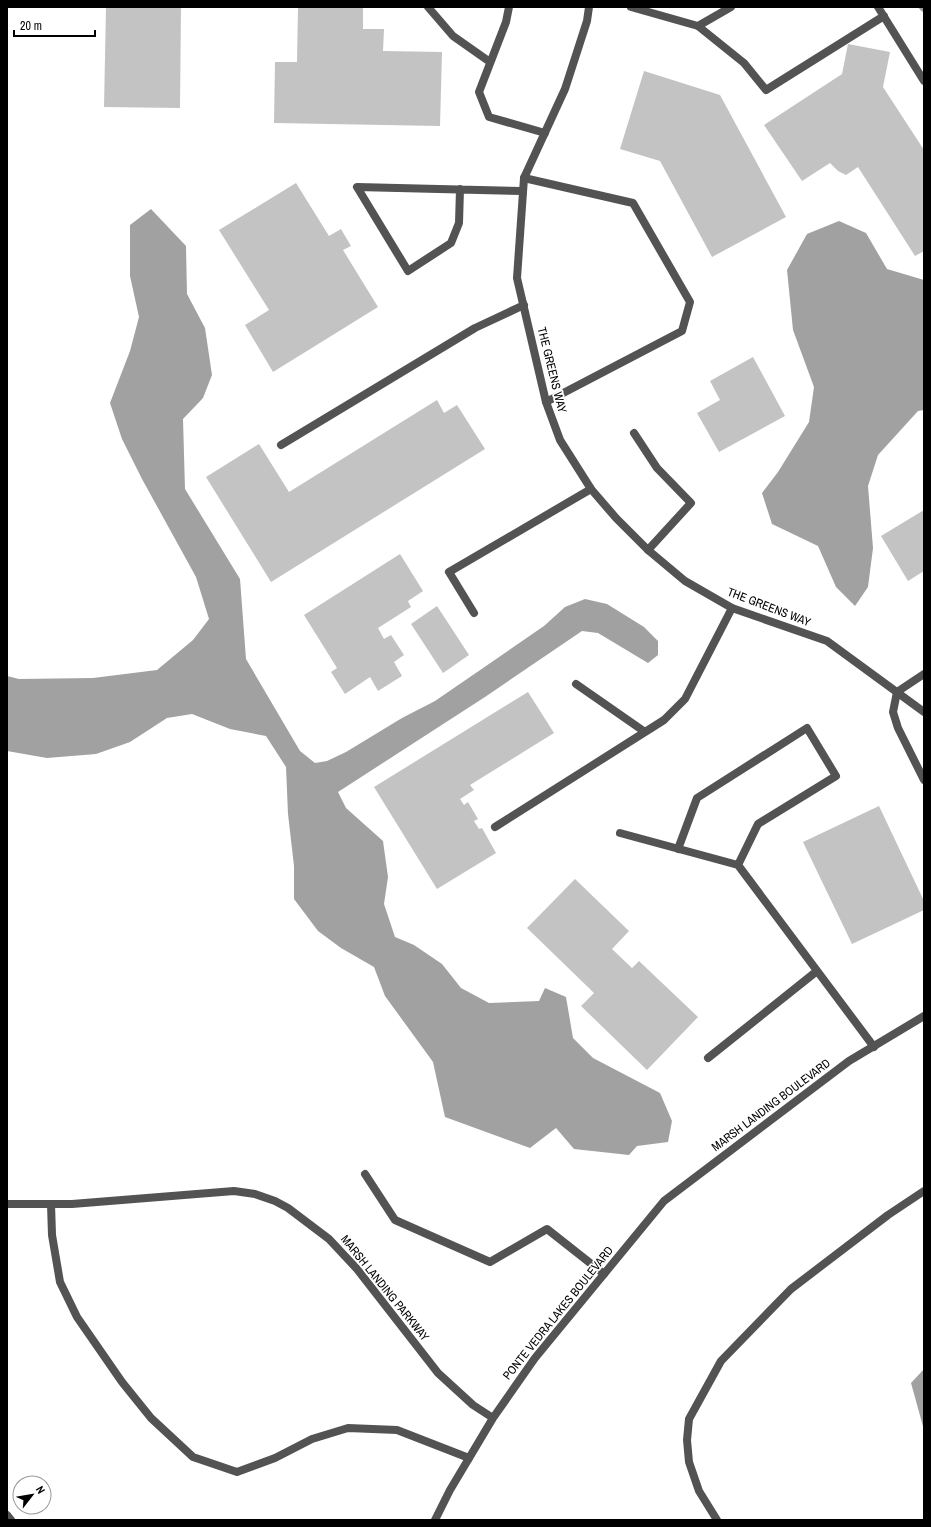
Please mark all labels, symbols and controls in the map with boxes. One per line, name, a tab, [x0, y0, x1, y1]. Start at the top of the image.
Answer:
scale bar	[14, 12, 95, 38]
text: 20 m	[20, 18, 42, 34]
street label: THE GREENS WAY	[534, 325, 571, 415]
street label: THE GREENS WAY	[725, 584, 813, 630]
street label: MARSH LANDING BOULEVARD	[708, 1055, 834, 1155]
street label: MARSH LANDING PARKWAY	[337, 1232, 433, 1345]
street label: PONTE VEDRA LAKES BOULEVARD	[499, 1243, 617, 1383]
north arrow	[12, 1475, 52, 1515]
text: N	[33, 1483, 48, 1496]

